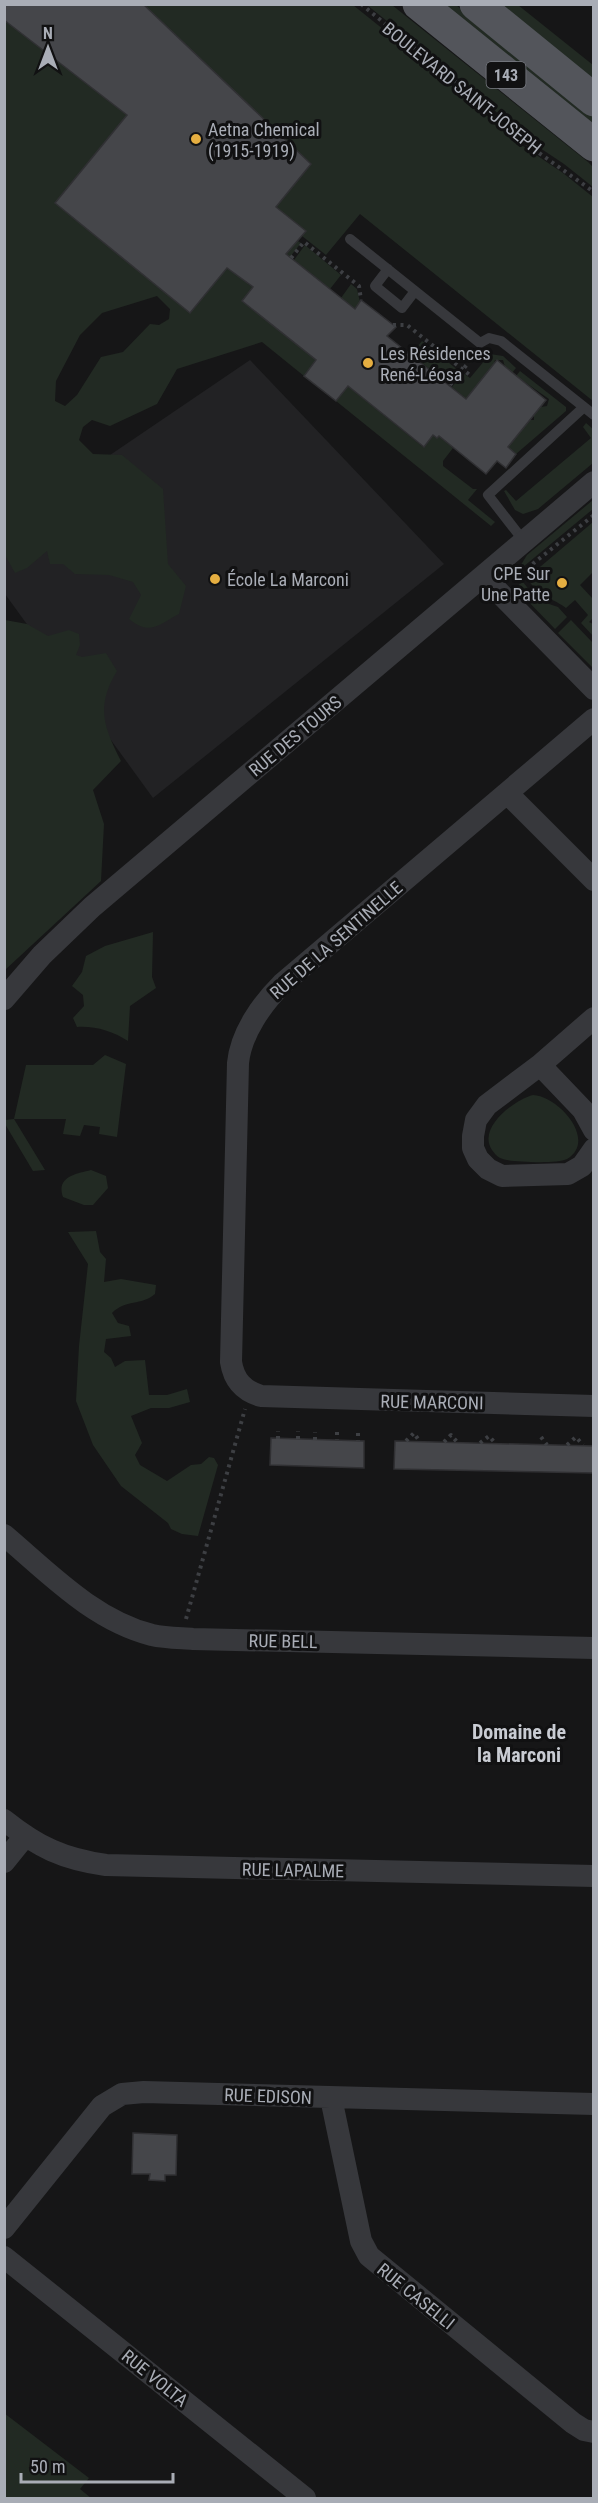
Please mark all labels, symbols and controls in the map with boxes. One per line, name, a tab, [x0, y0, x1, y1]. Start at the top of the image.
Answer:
north arrow	[18, 18, 78, 78]
street label: BOULEVARD SAINT-JOSEPH	[378, 18, 546, 158]
text: N	[43, 24, 53, 43]
road number: 143	[486, 62, 526, 88]
place label: Aetna Chemical (1915-1919)	[208, 119, 320, 162]
marker: Aetna Chemical (1915-1919)	[189, 132, 203, 146]
place label: Les Résidences René-Léosa	[380, 343, 491, 385]
marker: Les Résidences René-Léosa	[361, 356, 375, 370]
place label: CPE Sur Une Patte	[481, 563, 551, 605]
place label: École La Marconi	[227, 569, 349, 590]
marker: École La Marconi	[208, 572, 222, 586]
marker: CPE Sur Une Patte	[555, 576, 569, 590]
street label: RUE DES TOURS	[245, 691, 345, 781]
street label: RUE DE LA SENTINELLE	[266, 877, 407, 1003]
street label: RUE MARCONI	[380, 1391, 484, 1413]
street label: RUE BELL	[249, 1630, 318, 1652]
district label: Domaine de la Marconi	[472, 1720, 566, 1767]
street label: RUE LAPALME	[242, 1859, 344, 1881]
street label: RUE EDISON	[224, 2084, 312, 2108]
street label: RUE CASELLI	[373, 2259, 459, 2333]
street label: RUE VOLTA	[118, 2345, 193, 2411]
scale bar	[21, 2446, 172, 2484]
text: 50 m	[30, 2456, 65, 2477]

